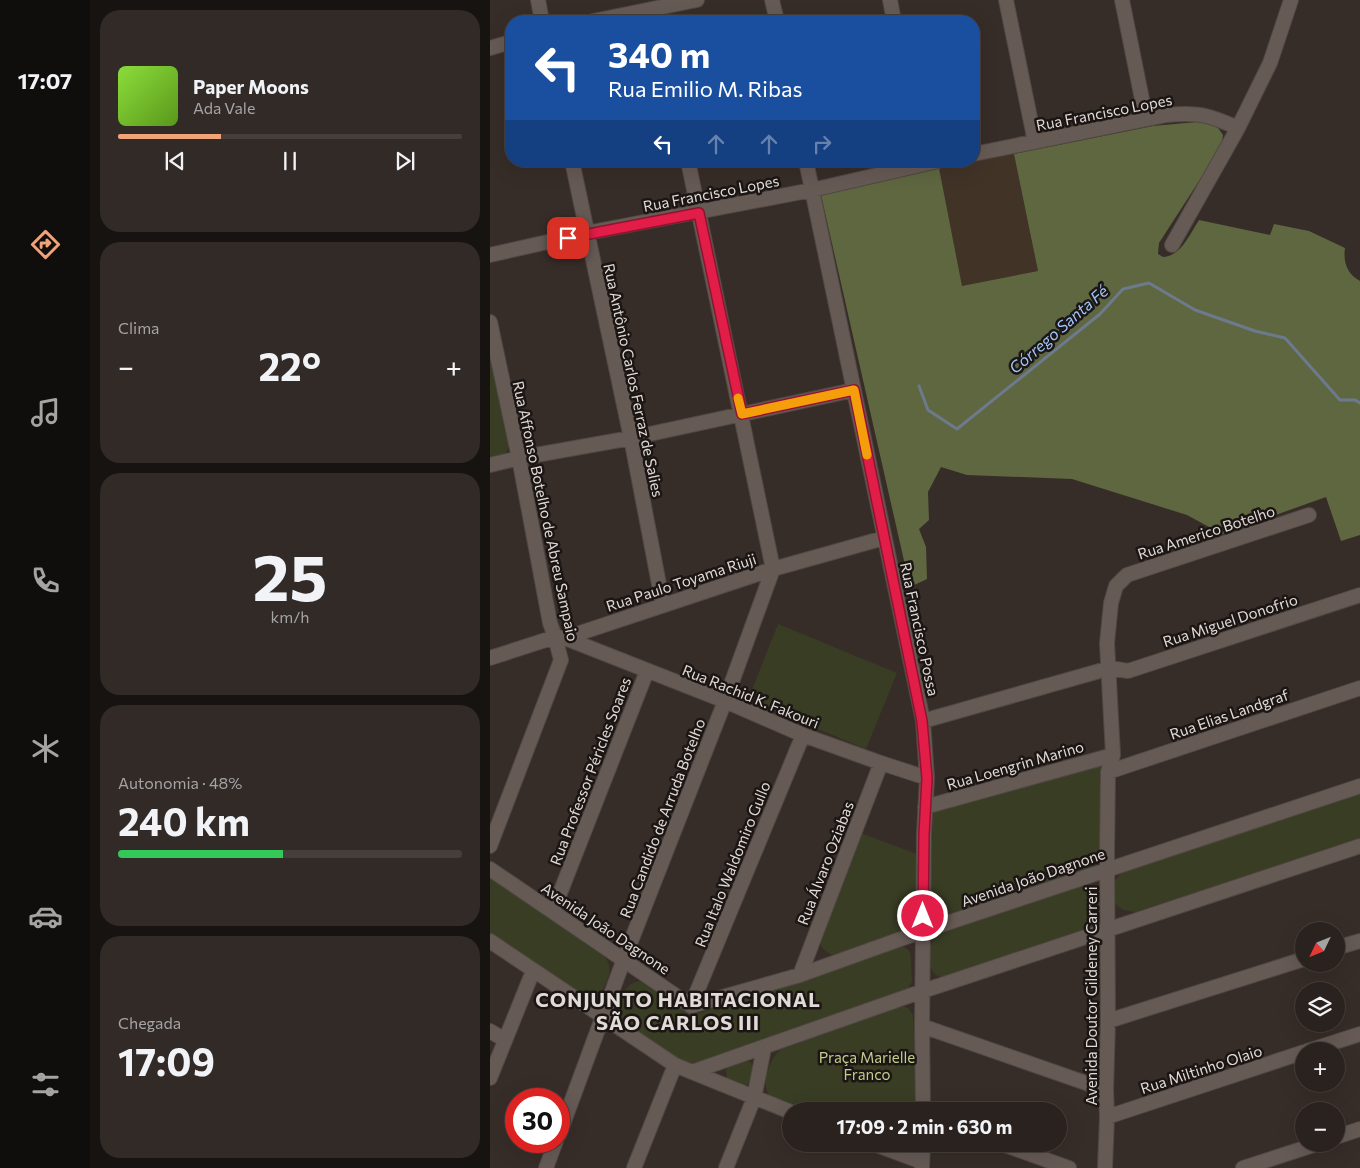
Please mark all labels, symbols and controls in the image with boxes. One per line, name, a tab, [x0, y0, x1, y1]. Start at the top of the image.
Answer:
text: 340 m	[608, 32, 710, 75]
icon: left	[525, 35, 590, 100]
text: 17:07	[18, 67, 72, 94]
text: Paper Moons	[193, 75, 309, 98]
text: Rua Emilio M. Ribas	[608, 75, 803, 102]
street label: Rua Francisco Lopes	[1034, 90, 1174, 134]
text: Ada Vale	[193, 98, 255, 117]
icon: left	[649, 130, 677, 158]
icon: ahead	[702, 130, 730, 158]
icon: ahead	[755, 130, 783, 158]
icon: right	[808, 130, 836, 158]
icon: previous	[161, 147, 189, 175]
icon: pause	[276, 147, 304, 175]
icon: next	[391, 147, 419, 175]
street label: Rua Francisco Lopes	[641, 171, 781, 215]
pin	[547, 217, 589, 259]
icon: arrive	[554, 224, 582, 252]
icon: directions	[28, 227, 63, 262]
street label: Rua Antônio Carlos Ferraz de Salies	[600, 262, 668, 499]
water label: Córrego Santa Fé	[1005, 281, 1112, 377]
text: Clima	[118, 318, 159, 337]
text: 22°	[258, 342, 321, 389]
text: −	[118, 349, 134, 383]
text: +	[446, 349, 462, 383]
street label: Rua Affonso Botelho de Abreu Sampaio	[510, 379, 582, 643]
icon: music	[28, 395, 63, 430]
street label: Rua Americo Botelho	[1135, 501, 1277, 563]
text: 25	[253, 535, 327, 614]
street label: Rua Paulo Toyama Riuji	[604, 549, 758, 615]
street label: Rua Francisco Possa	[897, 560, 943, 698]
icon: phone	[28, 563, 63, 598]
street label: Rua Miguel Donofrio	[1160, 590, 1300, 650]
text: km/h	[271, 607, 309, 626]
street label: Rua Rachid K. Fakouri	[680, 660, 822, 732]
street label: Rua Professor Péricles Soares	[546, 674, 634, 868]
street label: Rua Elias Landgraf	[1167, 685, 1291, 743]
street label: Rua Candido de Arruda Botelho	[616, 716, 708, 920]
icon: climate	[28, 731, 63, 766]
street label: Rua Loengrin Marino	[944, 737, 1086, 793]
text: Autonomia · 48%	[118, 773, 242, 792]
street label: Rua Italo Waldomiro Gullo	[690, 778, 774, 949]
text: 240 km	[118, 797, 250, 844]
street label: Rua Álvaro Oziabas	[792, 798, 857, 927]
street label: Avenida João Dagnone	[959, 844, 1107, 910]
street label: Avenida João Dagnone	[538, 878, 674, 978]
street label: Avenida Doutor Gildeney Carreri	[1082, 887, 1100, 1106]
position arrow	[896, 889, 948, 941]
icon: car	[28, 899, 63, 934]
north arrow	[1295, 922, 1345, 972]
map controls	[1295, 922, 1345, 1152]
button: layers	[1295, 982, 1345, 1032]
district label: CONJUNTO HABITACIONAL SÃO CARLOS III	[535, 987, 821, 1034]
text: Chegada	[118, 1013, 181, 1032]
text: 17:09	[118, 1037, 215, 1084]
street label: Rua Miltinho Olaio	[1138, 1041, 1264, 1097]
button: +	[1295, 1042, 1345, 1092]
park label: Praça Marielle Franco	[819, 1048, 915, 1083]
icon: filters	[28, 1067, 63, 1102]
speed limit sign: 30	[505, 1088, 570, 1153]
button: −	[1295, 1102, 1345, 1152]
text: 17:09 · 2 min · 630 m	[837, 1115, 1012, 1138]

